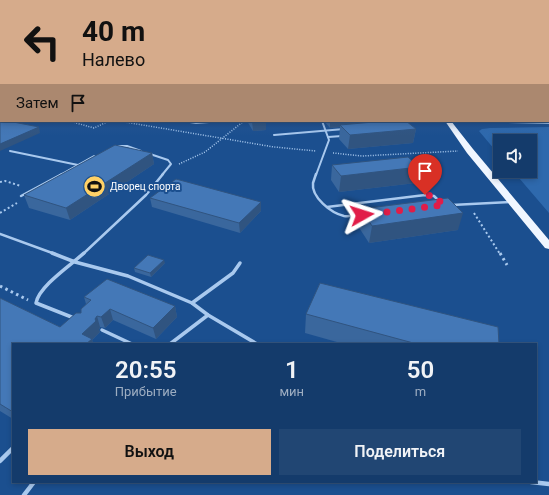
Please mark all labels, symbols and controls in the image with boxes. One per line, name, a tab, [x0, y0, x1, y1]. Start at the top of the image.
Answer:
text: 40 m	[82, 15, 145, 48]
icon: left	[16, 16, 68, 68]
text: Налево	[82, 49, 145, 70]
icon: arrive	[67, 92, 89, 114]
text: Затем	[16, 94, 59, 112]
map controls	[493, 134, 537, 178]
button: sound	[493, 134, 537, 178]
pin	[408, 154, 442, 195]
icon: arrive	[414, 160, 436, 182]
sports icon: Дворец спорта	[81, 173, 107, 199]
place label: Дворец спорта	[110, 181, 180, 192]
position arrow	[341, 194, 383, 236]
text: 20:55	[115, 356, 176, 384]
text: 1	[285, 356, 299, 384]
text: 50	[407, 356, 434, 384]
text: Прибытие	[115, 384, 177, 399]
text: мин	[279, 384, 304, 399]
text: m	[415, 384, 426, 399]
button: Выход	[28, 429, 271, 475]
button: Поделиться	[279, 429, 521, 475]

